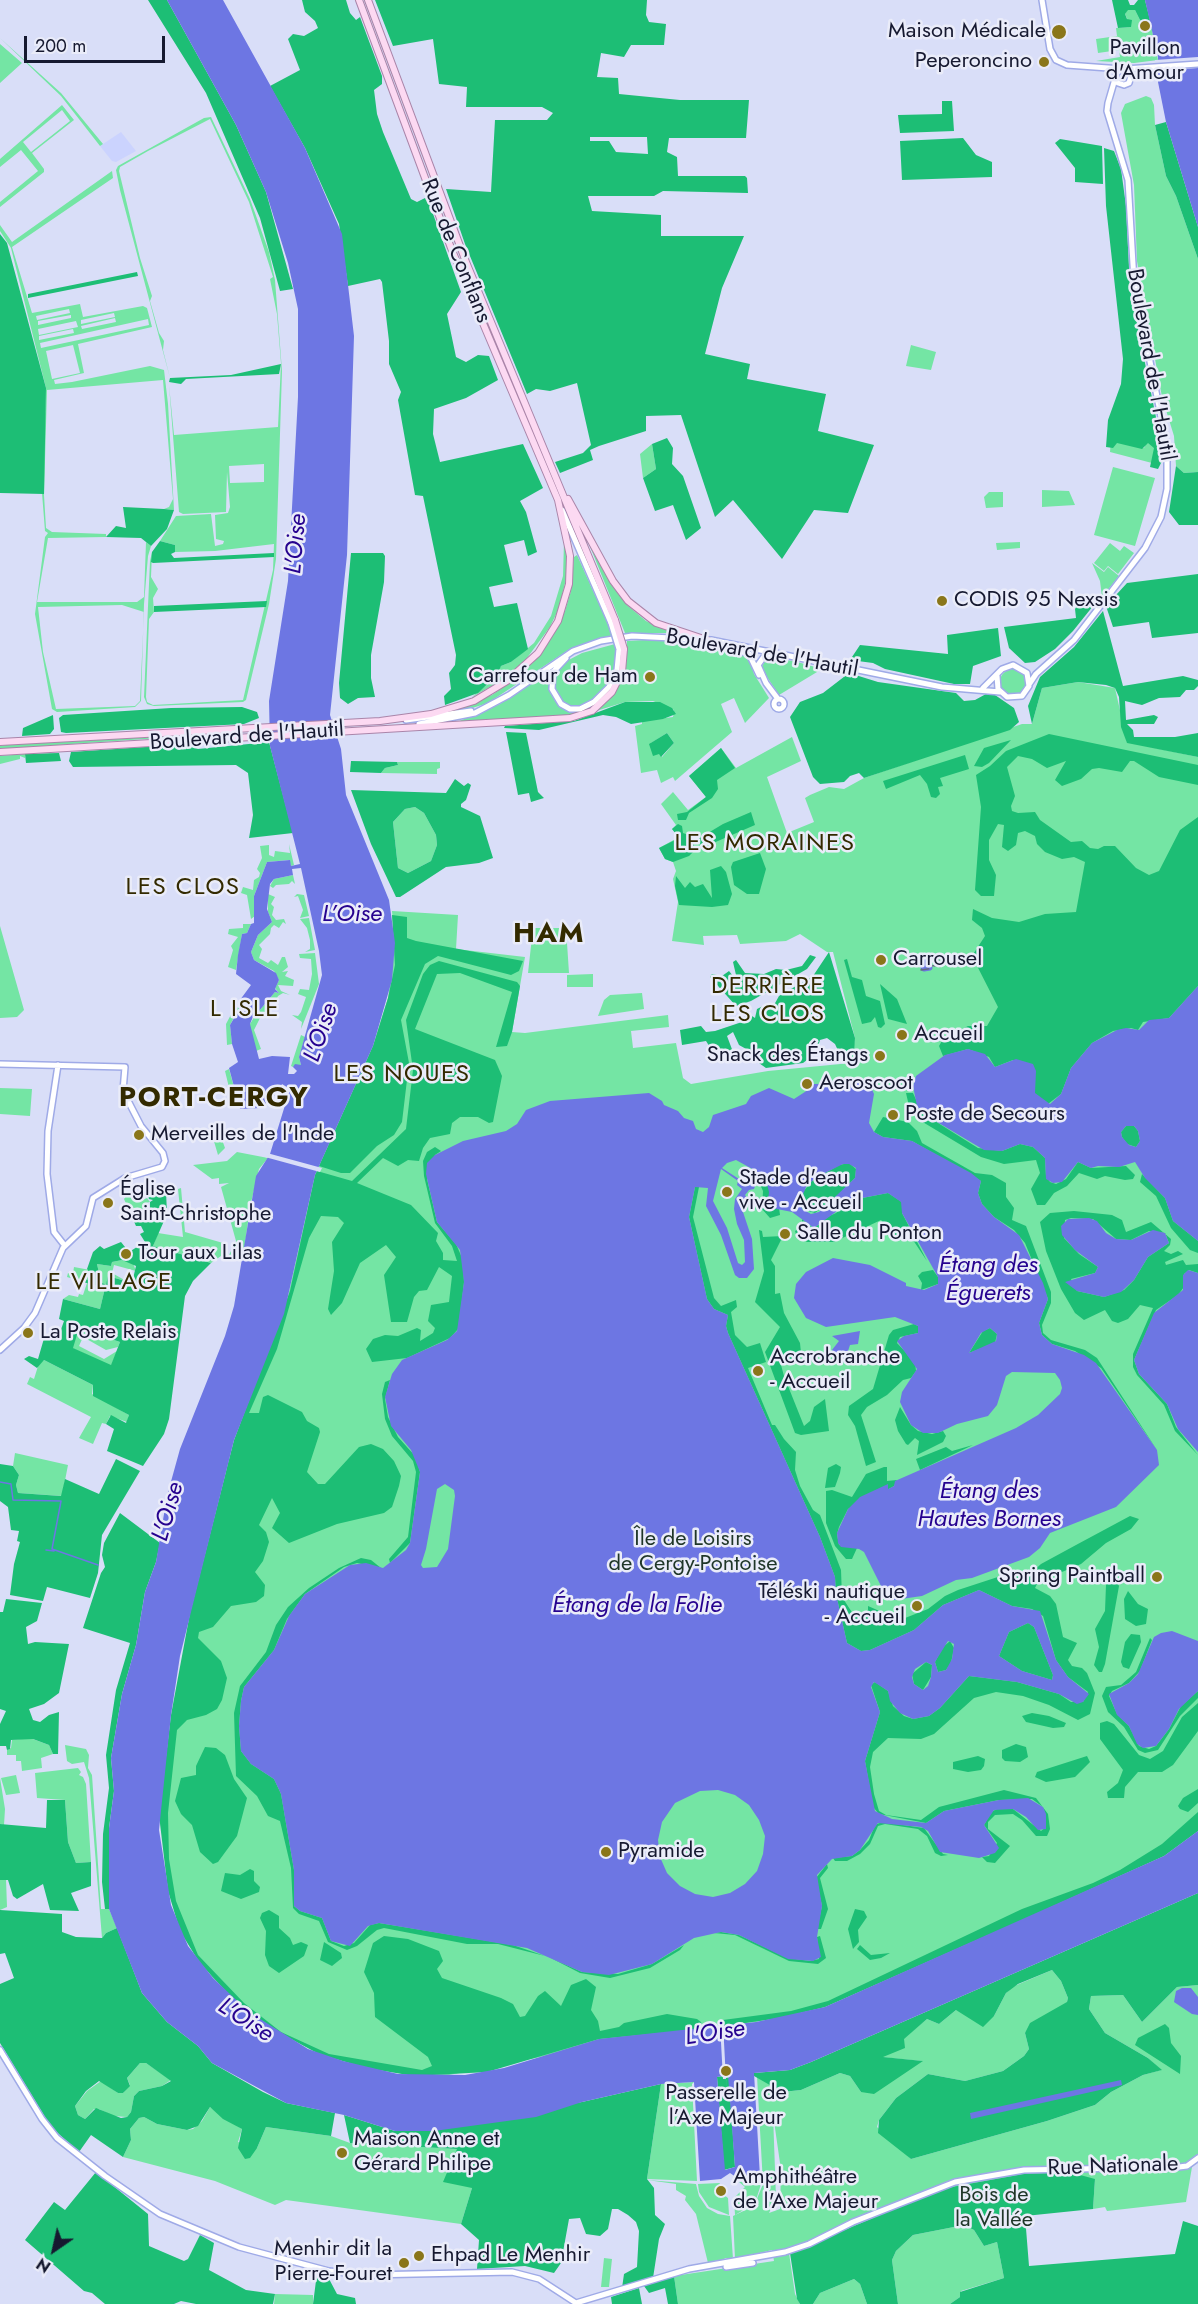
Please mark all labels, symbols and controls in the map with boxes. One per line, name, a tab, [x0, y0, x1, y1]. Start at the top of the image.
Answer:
place label: Maison Médicale	[888, 19, 1046, 45]
marker: Pavillon d'Amour	[1138, 19, 1152, 33]
marker: Maison Médicale	[1050, 23, 1068, 41]
scale bar	[27, 24, 168, 62]
text: 200 m	[35, 33, 86, 59]
place label: Pavillon d'Amour	[1106, 36, 1184, 88]
place label: Peperoncino	[915, 49, 1032, 75]
marker: Peperoncino	[1037, 55, 1051, 69]
street label: Rue de Conflans	[414, 175, 496, 327]
street label: Boulevard de l'Hautil	[1120, 267, 1180, 463]
water label: L'Oise	[280, 513, 314, 575]
place label: CODIS 95 Nexsis	[954, 588, 1118, 614]
marker: CODIS 95 Nexsis	[935, 594, 949, 608]
street label: Boulevard de l'Hautil	[664, 624, 860, 684]
place label: Carrefour de Ham	[468, 664, 638, 690]
marker: Carrefour de Ham	[643, 670, 657, 684]
street label: Boulevard de l'Hautil	[149, 717, 345, 757]
district label: LES MORAINES	[675, 830, 855, 858]
district label: LES CLOS	[126, 874, 240, 902]
water label: L’Oise	[322, 901, 382, 929]
district label: HAM	[513, 918, 585, 952]
place label: Carrousel	[893, 947, 982, 973]
marker: Carrousel	[874, 953, 888, 967]
district label: DERRIÈRE LES CLOS	[711, 973, 825, 1029]
district label: L ISLE	[210, 996, 280, 1024]
water label: L'Oise	[299, 1000, 345, 1066]
place label: Accueil	[914, 1022, 983, 1048]
marker: Accueil	[895, 1028, 909, 1042]
place label: Snack des Étangs	[707, 1043, 868, 1069]
marker: Snack des Étangs	[873, 1049, 887, 1063]
district label: LES NOUES	[334, 1061, 470, 1089]
place label: Aeroscoot	[819, 1071, 913, 1097]
marker: Aeroscoot	[800, 1077, 814, 1091]
district label: PORT-CERGY	[119, 1082, 309, 1116]
place label: Poste de Secours	[905, 1102, 1065, 1128]
marker: Poste de Secours	[886, 1108, 900, 1122]
place label: Merveilles de l'Inde	[151, 1122, 334, 1148]
marker: Merveilles de l'Inde	[132, 1128, 146, 1142]
place label: Stade d'eau vive - Accueil	[739, 1166, 862, 1218]
place label: Église Saint-Christophe	[120, 1177, 271, 1228]
marker: Stade d'eau vive - Accueil	[720, 1185, 734, 1199]
marker: Église Saint-Christophe	[101, 1196, 115, 1210]
place label: Salle du Ponton	[797, 1221, 942, 1247]
marker: Salle du Ponton	[778, 1227, 792, 1241]
place label: Tour aux Lilas	[138, 1241, 262, 1267]
marker: Tour aux Lilas	[119, 1247, 133, 1261]
water label: Étang des Éguerets	[938, 1252, 1038, 1308]
district label: LE VILLAGE	[35, 1269, 173, 1297]
place label: La Poste Relais	[40, 1320, 176, 1346]
marker: La Poste Relais	[21, 1326, 35, 1340]
place label: Accrobranche - Accueil	[770, 1345, 900, 1396]
marker: Accrobranche - Accueil	[751, 1364, 765, 1378]
water label: Étang des Hautes Bornes	[917, 1478, 1061, 1534]
water label: L'Oise	[147, 1479, 191, 1545]
park label: Île de Loisirs de Cergy-Pontoise	[608, 1527, 778, 1579]
place label: Spring Paintball	[999, 1564, 1145, 1590]
marker: Spring Paintball	[1150, 1570, 1164, 1584]
place label: Téléski nautique - Accueil	[758, 1580, 905, 1632]
water label: Étang de la Folie	[552, 1592, 722, 1620]
marker: Téléski nautique - Accueil	[910, 1599, 924, 1613]
place label: Pyramide	[618, 1839, 705, 1865]
marker: Pyramide	[599, 1845, 613, 1859]
water label: L'Oise	[212, 1993, 278, 2049]
water label: L'Oise	[683, 2015, 747, 2053]
marker: Passerelle de l’Axe Majeur	[719, 2064, 733, 2078]
place label: Passerelle de l’Axe Majeur	[665, 2081, 787, 2132]
place label: Maison Anne et Gérard Philipe	[354, 2127, 499, 2178]
marker: Maison Anne et Gérard Philipe	[335, 2146, 349, 2160]
street label: Rue Nationale	[1047, 2152, 1179, 2182]
place label: Amphithéâtre de l'Axe Majeur	[733, 2165, 878, 2216]
park label: Bois de la Vallée	[955, 2183, 1033, 2234]
marker: Amphithéâtre de l'Axe Majeur	[714, 2184, 728, 2198]
north arrow	[24, 2220, 84, 2280]
place label: Menhir dit la Pierre-Fouret	[274, 2237, 392, 2288]
place label: Ehpad Le Menhir	[431, 2243, 590, 2269]
marker: Ehpad Le Menhir	[412, 2249, 426, 2263]
text: N	[32, 2252, 55, 2278]
marker: Menhir dit la Pierre-Fouret	[397, 2256, 411, 2270]

